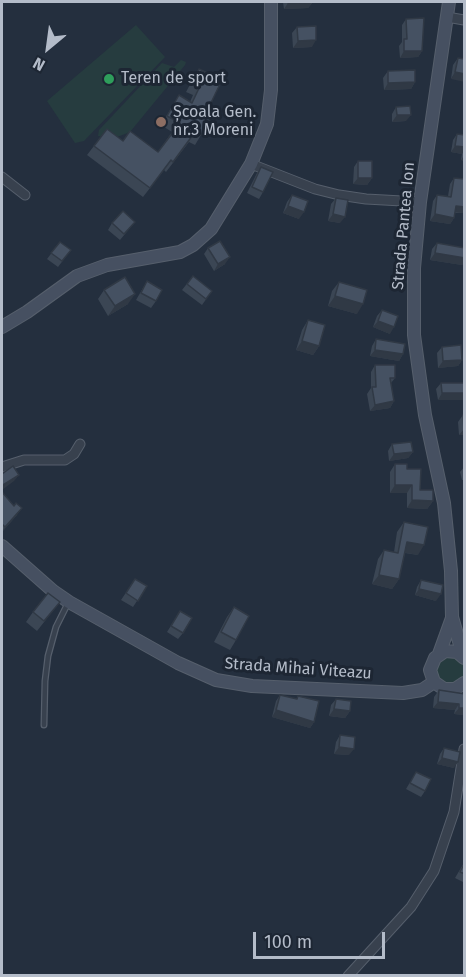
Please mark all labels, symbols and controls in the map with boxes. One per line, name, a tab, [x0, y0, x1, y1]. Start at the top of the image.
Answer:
north arrow	[18, 18, 78, 78]
text: N	[30, 53, 48, 75]
place label: Teren de sport	[121, 69, 226, 89]
marker: Teren de sport	[102, 72, 116, 86]
place label: Școala Gen. nr.3 Moreni	[173, 103, 256, 141]
marker: Școala Gen. nr.3 Moreni	[154, 115, 168, 129]
street label: Strada Pantea Ion	[389, 161, 419, 291]
street label: Strada Mihai Viteazu	[224, 654, 372, 684]
scale bar	[256, 920, 388, 958]
text: 100 m	[264, 931, 312, 953]

